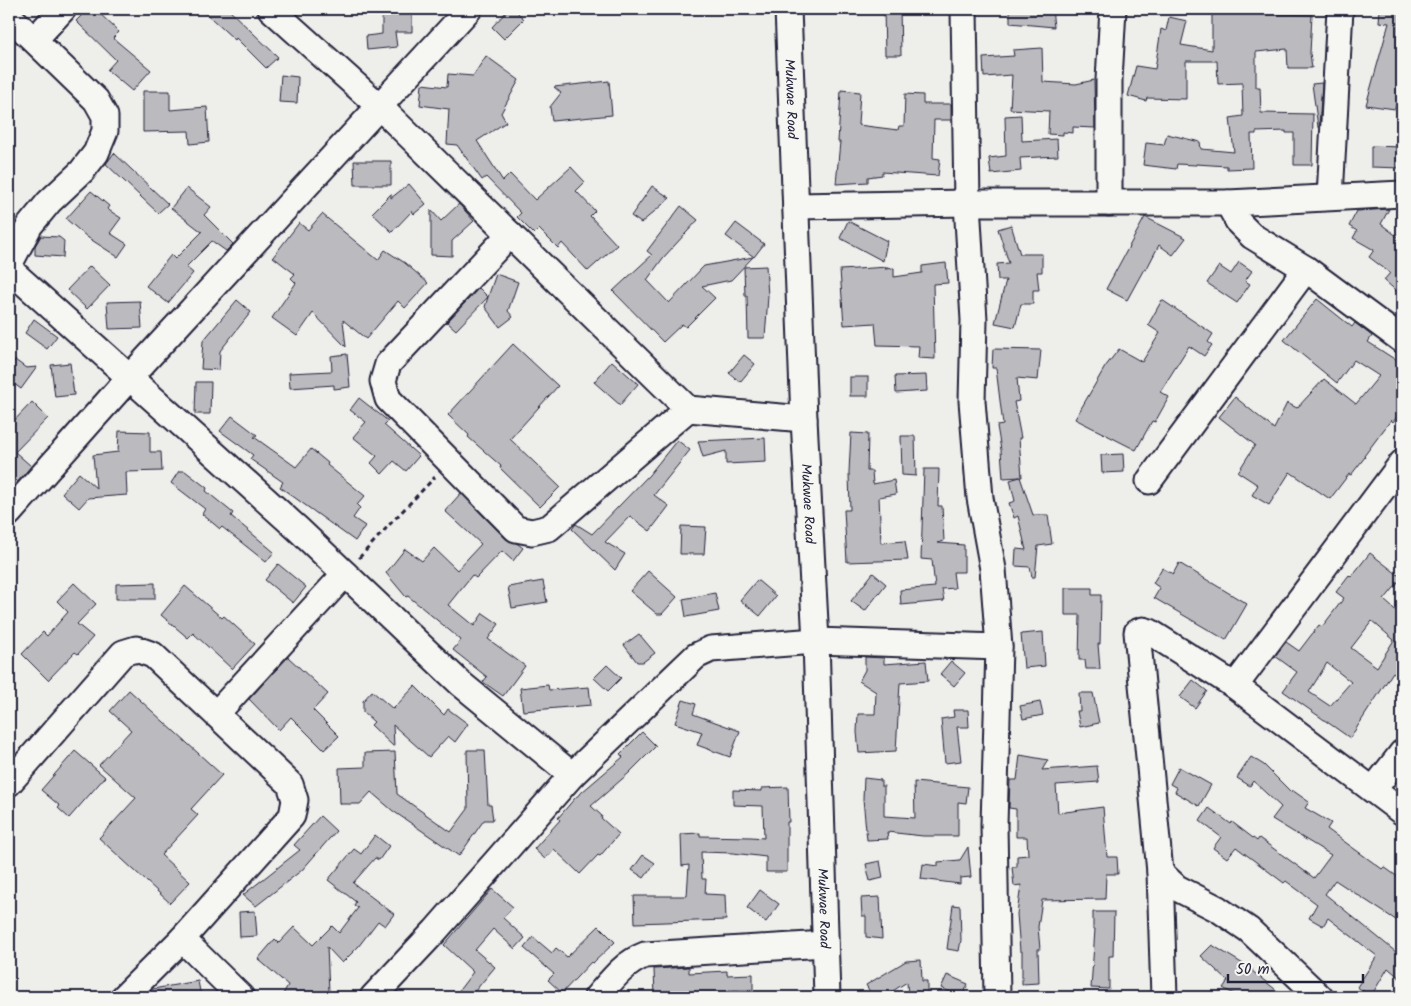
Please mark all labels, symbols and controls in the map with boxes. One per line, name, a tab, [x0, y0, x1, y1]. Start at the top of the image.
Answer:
street label: Mukwae Road	[778, 58, 803, 141]
street label: Mukwae Road	[794, 463, 821, 545]
street label: Mukwae Road	[811, 868, 836, 950]
scale bar	[1228, 951, 1364, 983]
text: 50 m	[1236, 958, 1270, 982]

